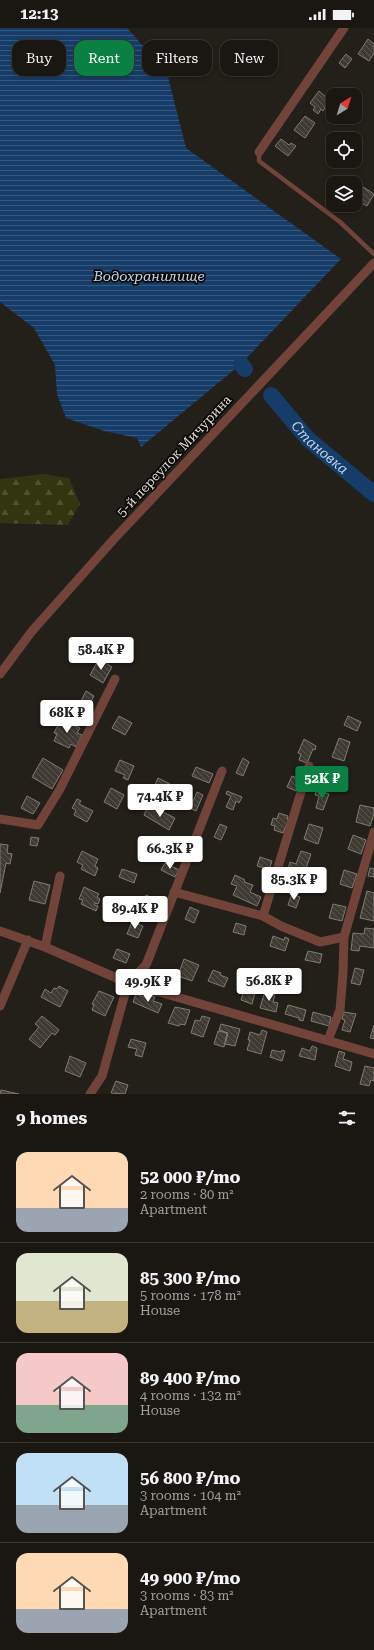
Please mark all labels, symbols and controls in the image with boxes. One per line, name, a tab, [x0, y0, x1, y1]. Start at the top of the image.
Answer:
text: 12:13	[20, 5, 58, 23]
chip: Buy	[12, 40, 66, 76]
chip: Rent	[74, 40, 134, 76]
chip: Filters	[142, 40, 212, 76]
chip: New	[220, 40, 278, 76]
north arrow	[326, 88, 362, 124]
map controls	[326, 88, 362, 212]
button: locate	[326, 132, 362, 168]
button: layers	[326, 176, 362, 212]
water label: Водохранилище	[92, 268, 205, 284]
street label: 5-й переулок Мичурина	[114, 392, 234, 520]
water label: Становка	[288, 418, 352, 477]
pin: 58.4K ₽	[64, 637, 138, 671]
text: 58.4K ₽	[78, 642, 124, 657]
pin: 68K ₽	[39, 700, 95, 734]
text: 68K ₽	[49, 705, 85, 720]
pin: 52K ₽	[294, 766, 350, 800]
text: 52K ₽	[304, 771, 340, 786]
pin: 74.4K ₽	[123, 784, 197, 818]
text: 74.4K ₽	[137, 789, 183, 804]
pin: 66.3K ₽	[133, 836, 207, 870]
text: 66.3K ₽	[147, 841, 193, 856]
pin: 85.3K ₽	[257, 867, 331, 901]
text: 85.3K ₽	[271, 872, 317, 887]
pin: 89.4K ₽	[98, 896, 172, 930]
text: 89.4K ₽	[112, 901, 158, 916]
pin: 56.8K ₽	[232, 968, 306, 1002]
pin: 49.9K ₽	[111, 969, 185, 1003]
text: 56.8K ₽	[246, 973, 292, 988]
text: 49.9K ₽	[125, 974, 171, 989]
icon: filters	[336, 1107, 358, 1129]
text: 9 homes	[16, 1108, 87, 1128]
text: 52 000 ₽/mo	[140, 1167, 241, 1187]
icon: home	[48, 1168, 96, 1216]
text: 2 rooms · 80 m²	[140, 1187, 234, 1202]
text: Apartment	[140, 1202, 207, 1217]
text: 85 300 ₽/mo	[140, 1268, 241, 1288]
icon: home	[48, 1269, 96, 1317]
text: 5 rooms · 178 m²	[140, 1288, 241, 1303]
text: House	[140, 1303, 180, 1318]
text: 89 400 ₽/mo	[140, 1368, 241, 1388]
icon: home	[48, 1369, 96, 1417]
text: 4 rooms · 132 m²	[140, 1388, 241, 1403]
text: House	[140, 1403, 180, 1418]
text: 56 800 ₽/mo	[140, 1468, 241, 1488]
icon: home	[48, 1469, 96, 1517]
text: 3 rooms · 104 m²	[140, 1488, 241, 1503]
text: Apartment	[140, 1503, 207, 1518]
text: 49 900 ₽/mo	[140, 1568, 241, 1588]
icon: home	[48, 1569, 96, 1617]
text: 3 rooms · 83 m²	[140, 1588, 234, 1603]
text: Apartment	[140, 1603, 207, 1618]

